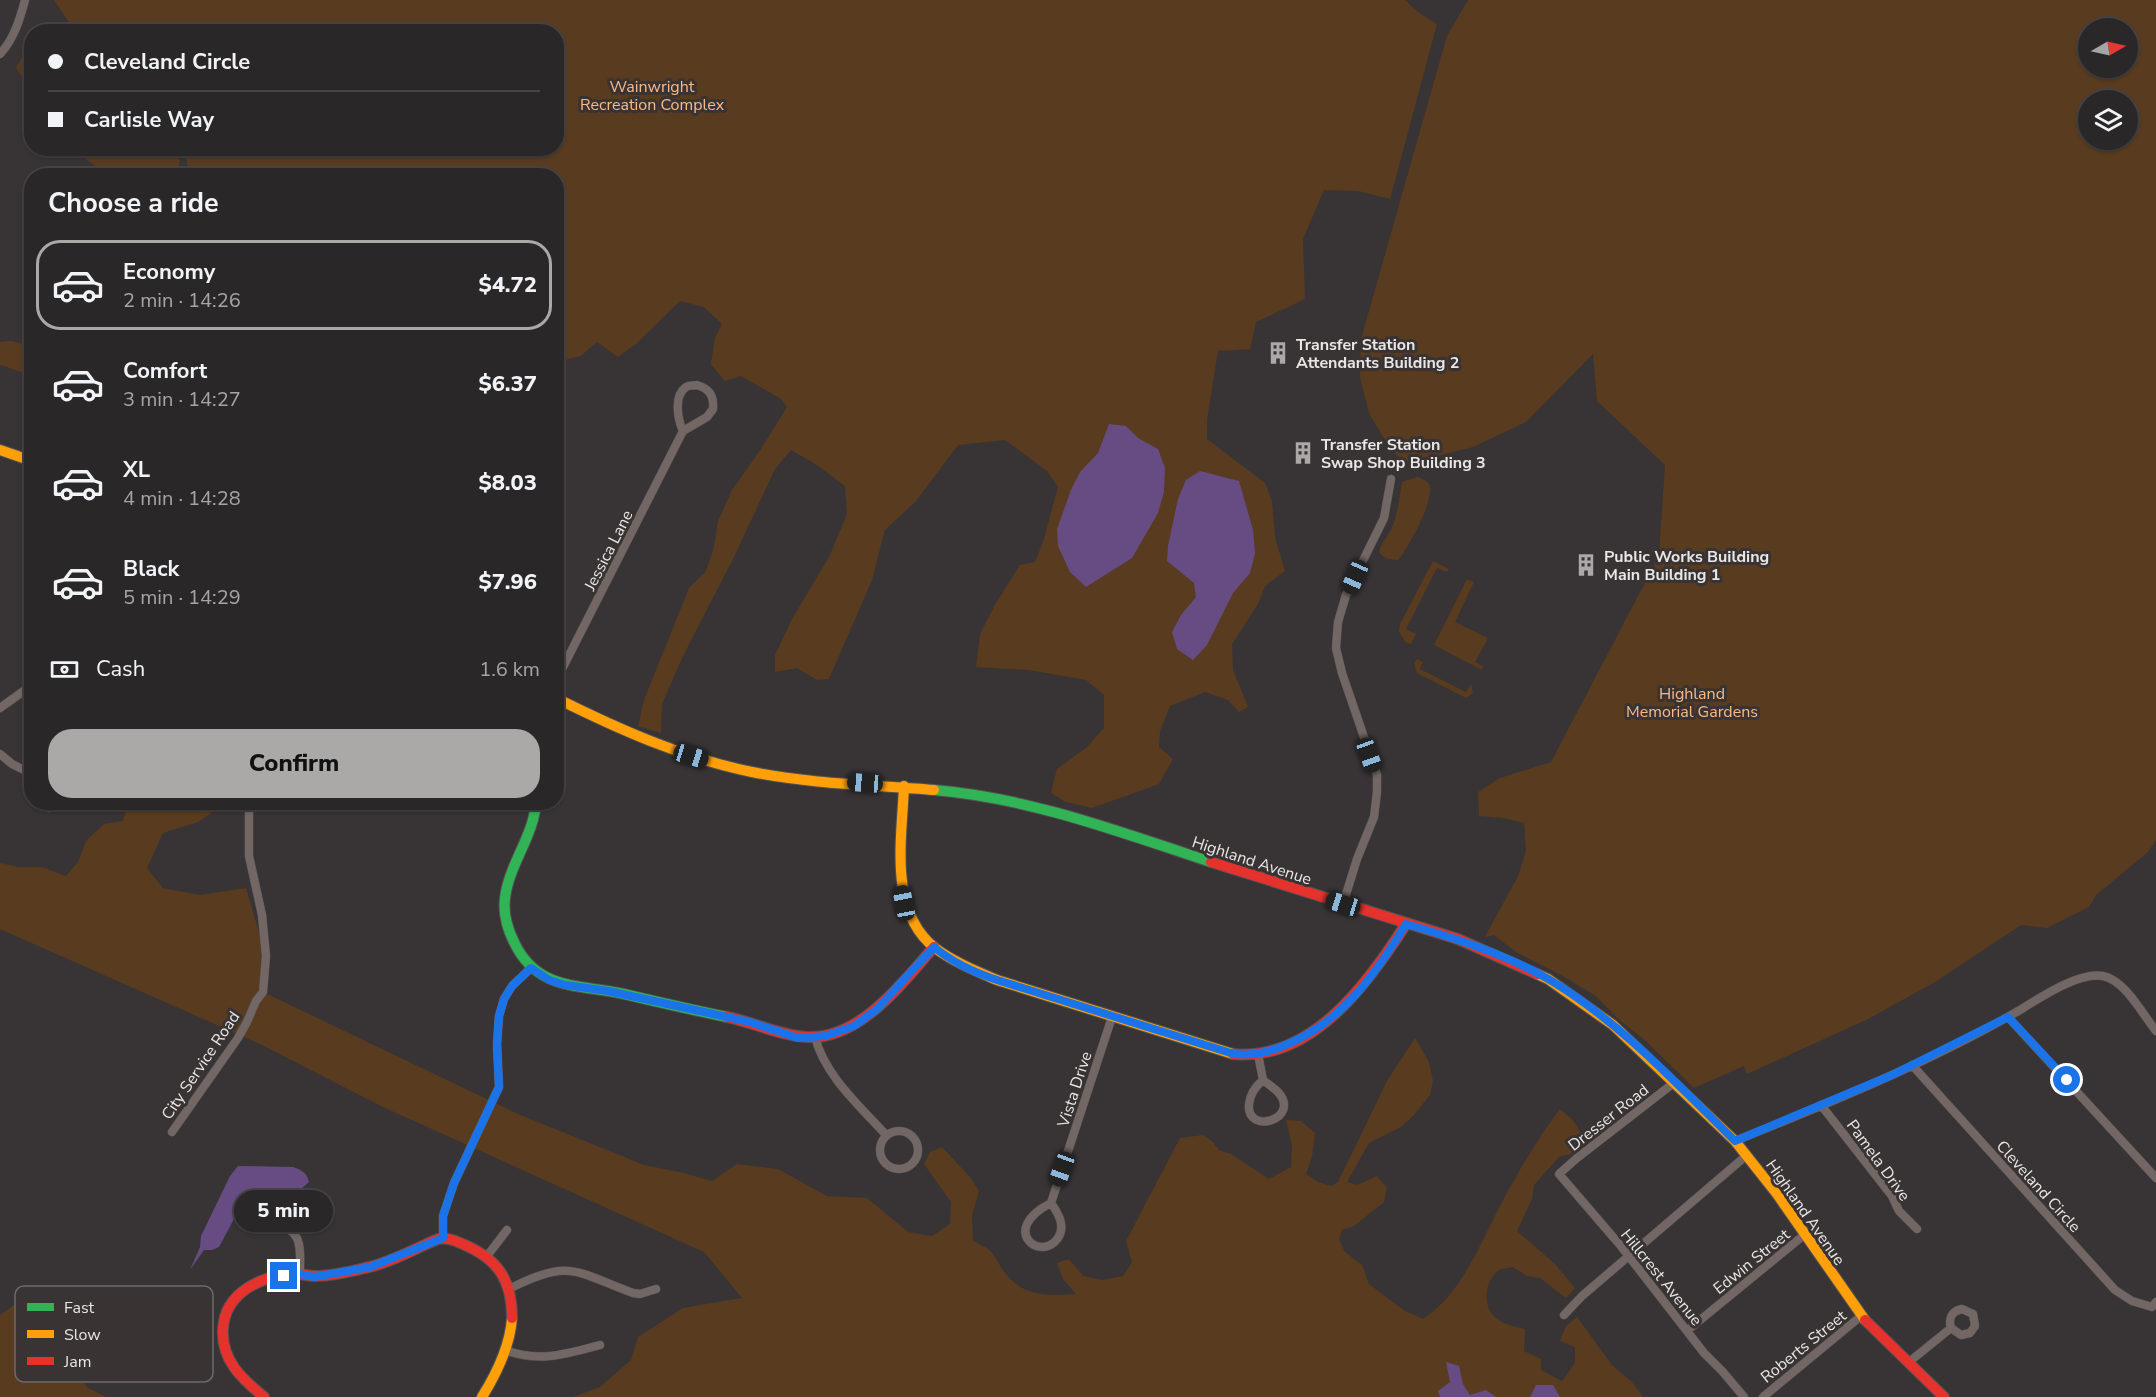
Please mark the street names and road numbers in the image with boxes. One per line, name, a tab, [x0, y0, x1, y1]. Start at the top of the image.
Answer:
street label: Jessica Lane	[579, 506, 639, 595]
street label: Highland Avenue	[1189, 831, 1314, 891]
street label: City Service Road	[156, 1007, 245, 1124]
street label: Vista Drive	[1052, 1049, 1098, 1131]
street label: Dresser Road	[1564, 1079, 1654, 1156]
street label: Pamela Drive	[1841, 1115, 1915, 1206]
street label: Cleveland Circle	[1991, 1136, 2086, 1237]
street label: Highland Avenue	[1760, 1155, 1850, 1270]
street label: Edwin Street	[1709, 1224, 1795, 1299]
street label: Hillcrest Avenue	[1615, 1225, 1707, 1331]
street label: Roberts Street	[1756, 1305, 1851, 1388]

